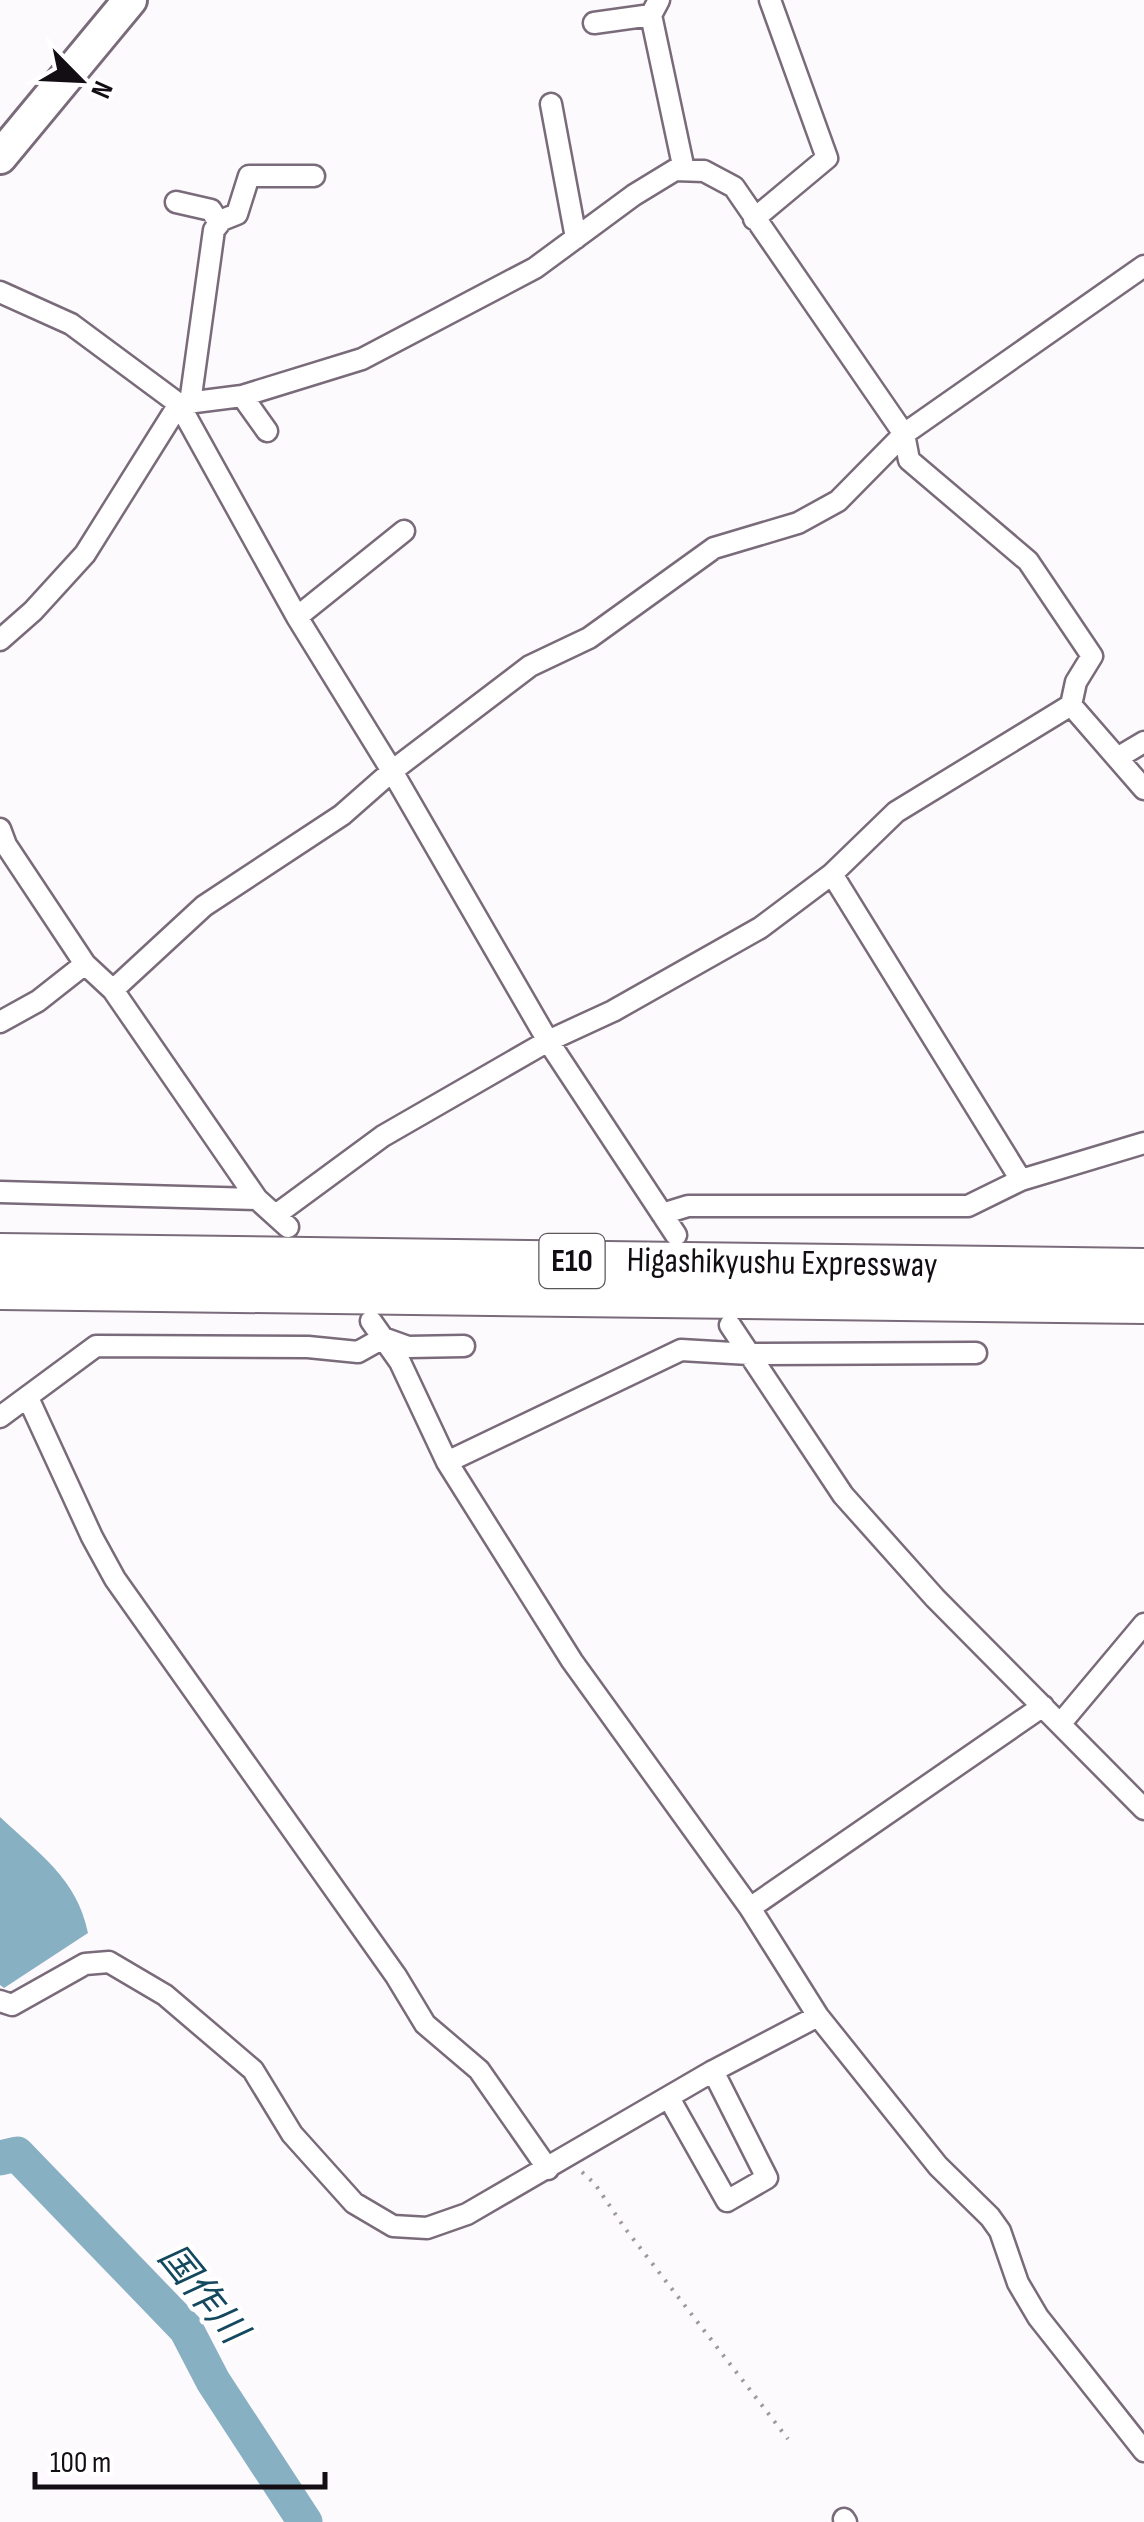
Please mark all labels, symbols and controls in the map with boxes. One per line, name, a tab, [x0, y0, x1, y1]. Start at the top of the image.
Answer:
north arrow	[30, 30, 130, 130]
text: N	[83, 76, 120, 103]
road number: E10	[540, 1234, 604, 1288]
street label: Higashikyushu Expressway	[626, 1239, 938, 1287]
water label: 国作川	[149, 2236, 258, 2356]
scale bar	[35, 2427, 325, 2489]
text: 100 m	[50, 2445, 111, 2481]

